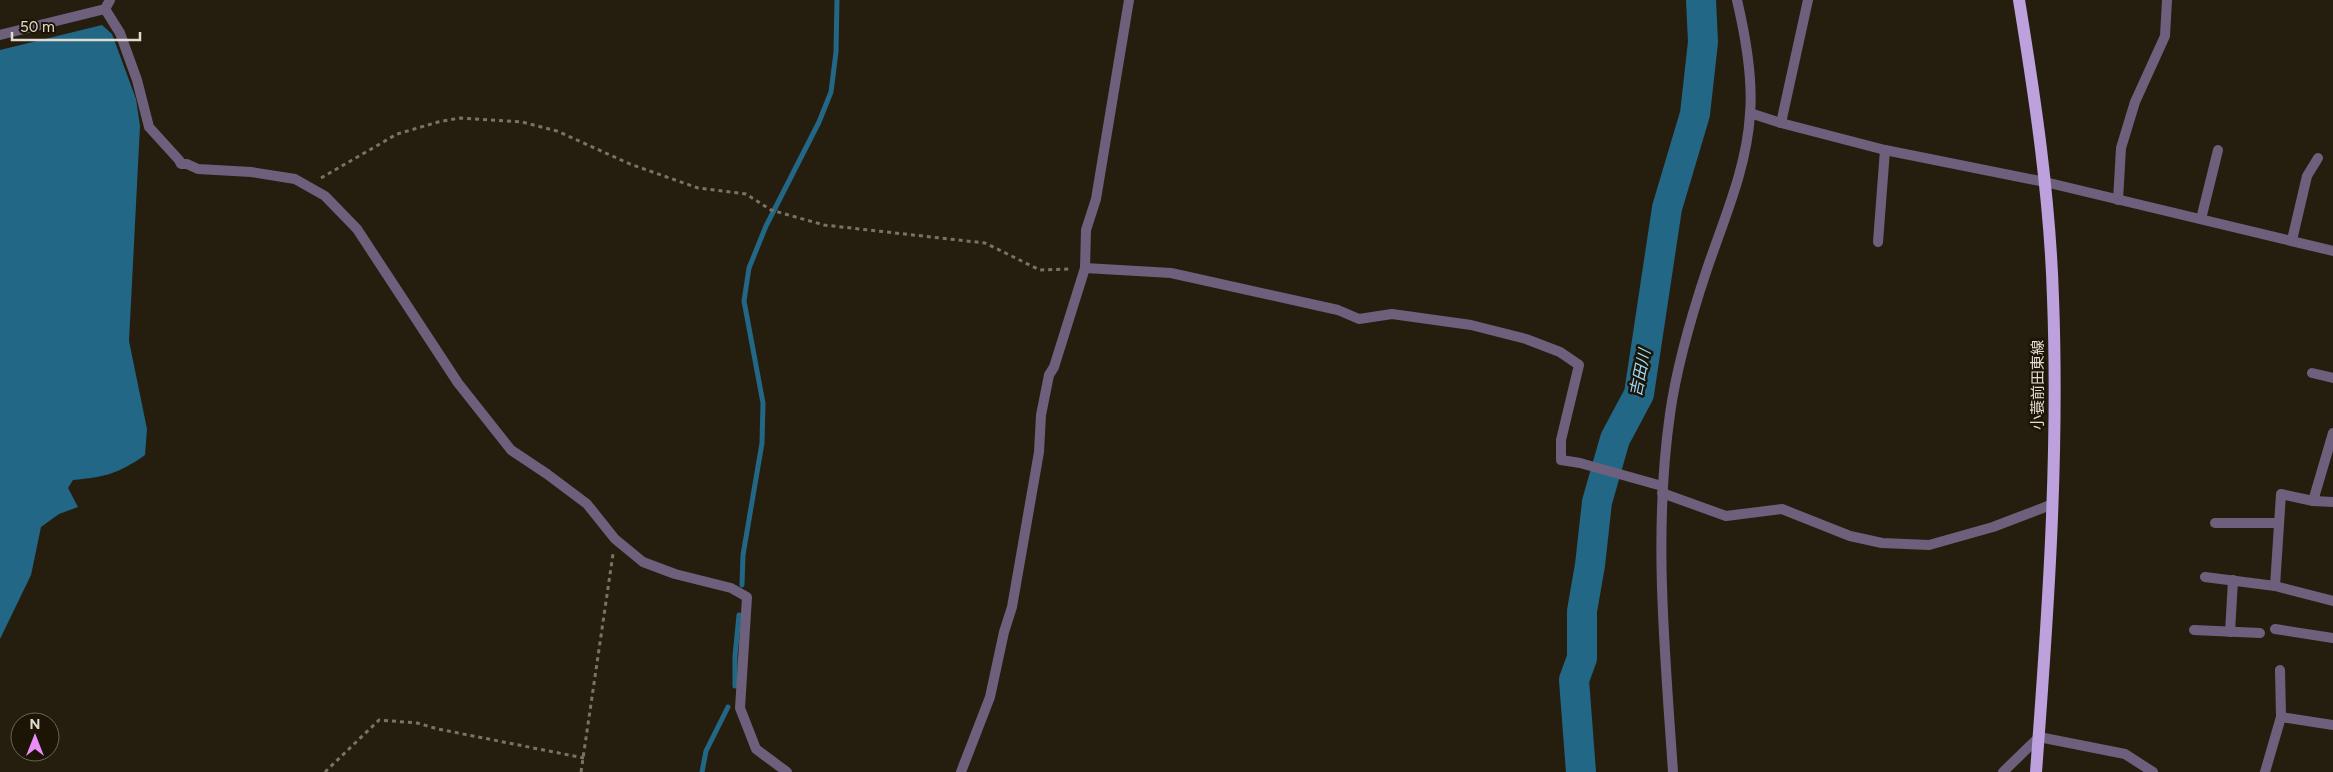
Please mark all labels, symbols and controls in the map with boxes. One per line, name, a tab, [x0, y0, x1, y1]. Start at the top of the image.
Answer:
scale bar	[12, 10, 140, 42]
text: 50 m	[20, 18, 55, 36]
street label: 小蓑前田東線	[2029, 340, 2047, 430]
water label: 吉田川	[1626, 346, 1655, 398]
north arrow	[10, 712, 60, 762]
text: N	[30, 716, 40, 733]

